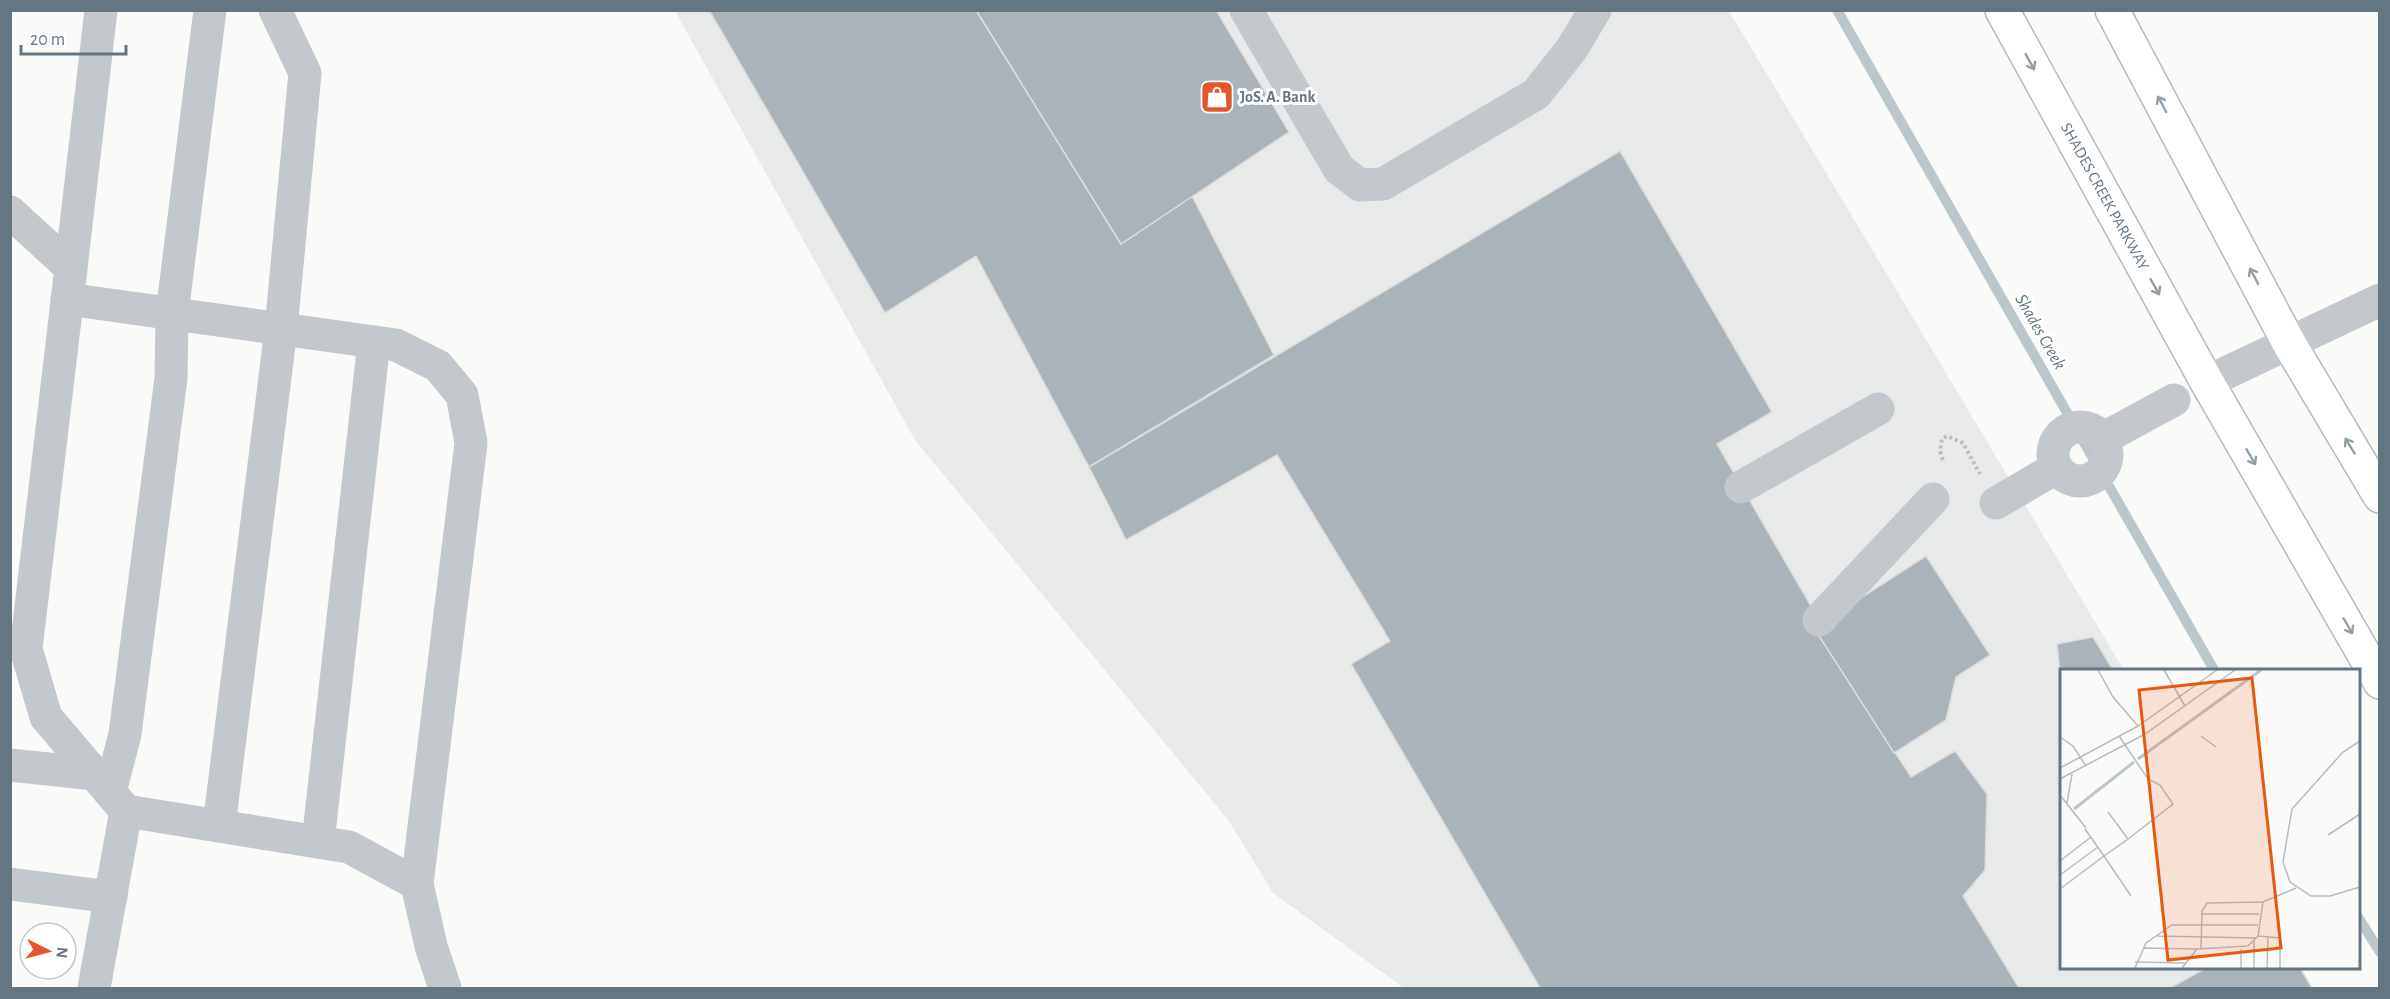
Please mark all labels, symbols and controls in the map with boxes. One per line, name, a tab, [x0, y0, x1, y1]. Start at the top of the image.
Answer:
scale bar	[21, 18, 126, 56]
text: 20 m	[30, 31, 65, 49]
one-way arrow	[2025, 52, 2036, 70]
shop icon: JoS. A. Bank	[1199, 79, 1235, 115]
place label: JoS. A. Bank	[1240, 89, 1315, 105]
one-way arrow	[2156, 96, 2168, 113]
street label: SHADES CREEK PARKWAY	[2058, 120, 2152, 273]
one-way arrow	[2247, 268, 2259, 286]
one-way arrow	[2150, 278, 2161, 296]
water label: Shades Creek	[2011, 291, 2069, 373]
one-way arrow	[2343, 438, 2355, 455]
one-way arrow	[2245, 448, 2257, 465]
one-way arrow	[2342, 618, 2354, 635]
inset map	[2060, 669, 2360, 969]
north arrow	[18, 921, 78, 981]
text: N	[53, 946, 70, 959]

